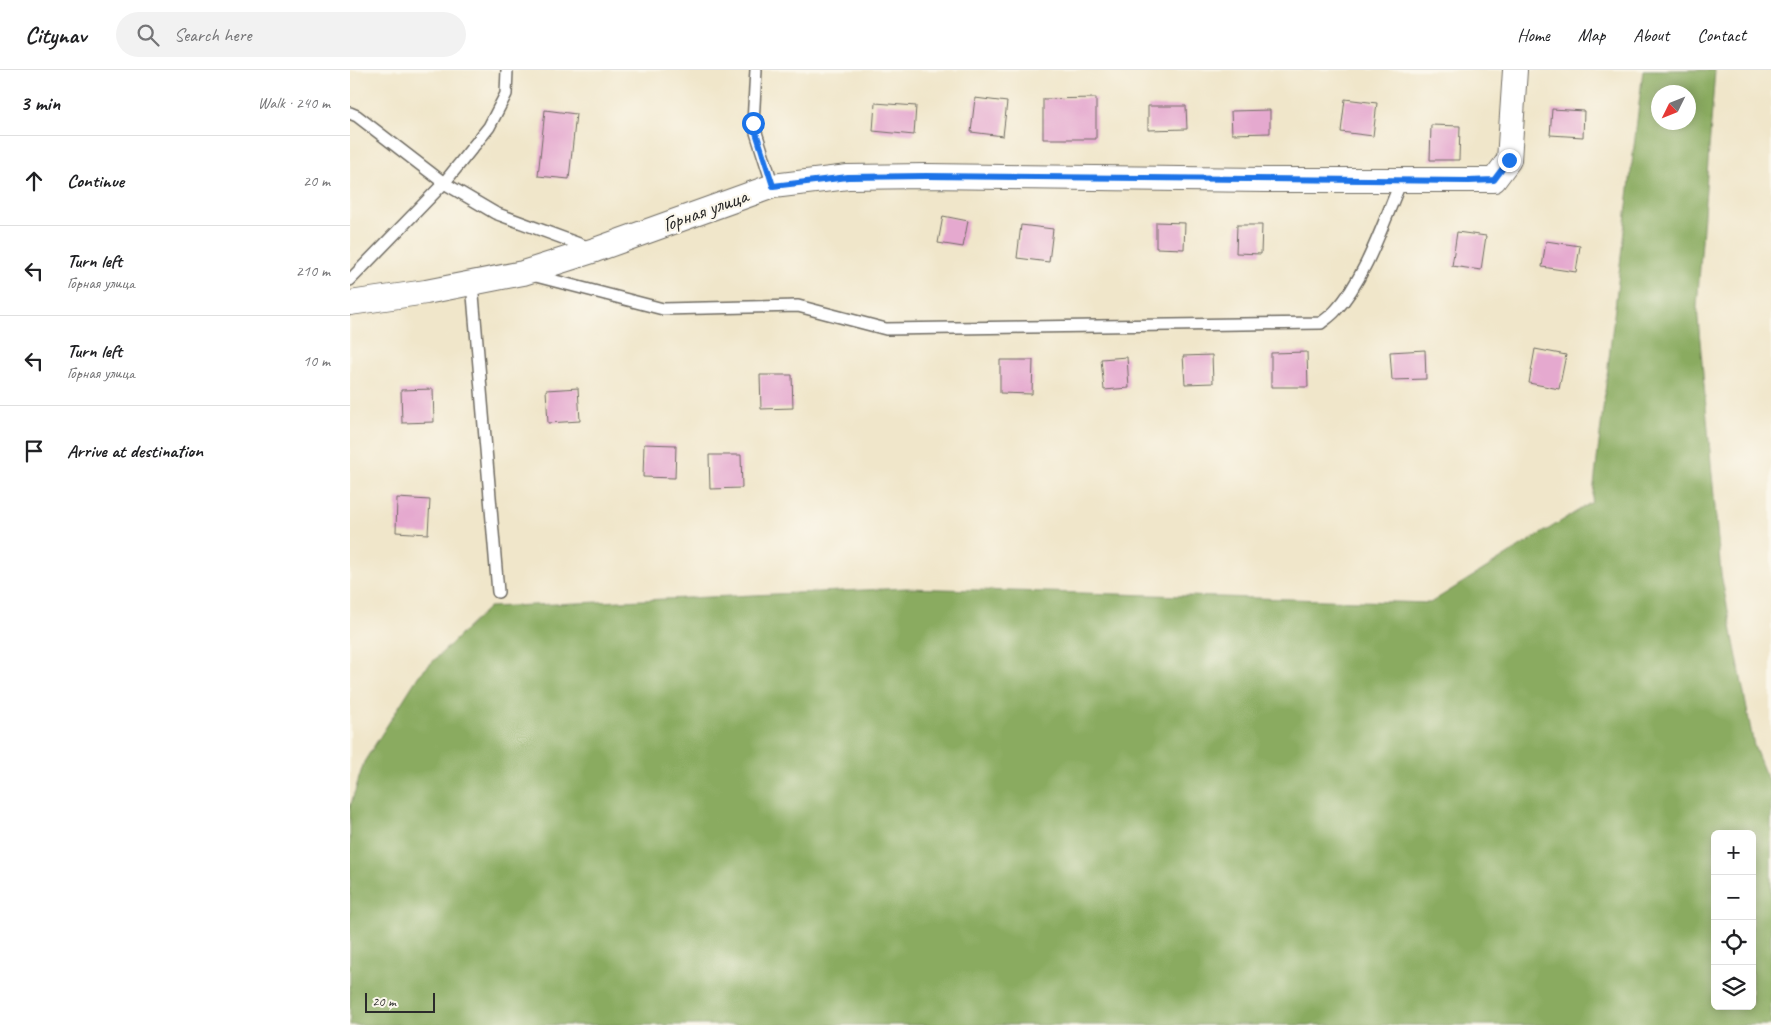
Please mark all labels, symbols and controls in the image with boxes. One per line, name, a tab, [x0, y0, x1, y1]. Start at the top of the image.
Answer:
search box	[116, 12, 466, 57]
text: Citynav	[25, 20, 86, 50]
icon: search	[134, 21, 162, 49]
text: Search here	[174, 23, 251, 47]
text: Home	[1517, 24, 1550, 46]
text: Map	[1578, 24, 1605, 46]
text: About	[1633, 24, 1669, 46]
text: Contact	[1697, 24, 1746, 46]
north arrow	[1651, 85, 1696, 130]
text: 3 min	[20, 90, 60, 116]
text: Walk · 240 m	[258, 93, 330, 113]
route start	[742, 112, 765, 135]
route end	[1498, 149, 1521, 172]
icon: ahead	[20, 167, 48, 195]
text: Continue	[67, 169, 124, 193]
text: 20 m	[303, 171, 330, 191]
street label: Горная улица	[659, 182, 753, 237]
text: Turn left	[67, 249, 122, 273]
icon: left	[20, 257, 48, 285]
text: 210 m	[296, 261, 330, 281]
text: Горная улица	[67, 273, 135, 293]
text: Turn left	[67, 339, 122, 363]
icon: left	[20, 347, 48, 375]
text: 10 m	[303, 351, 330, 371]
text: Горная улица	[67, 363, 135, 383]
icon: arrive	[20, 437, 48, 465]
text: Arrive at destination	[67, 439, 203, 463]
map controls	[1711, 830, 1756, 1010]
button: +	[1711, 830, 1756, 875]
button: −	[1711, 875, 1756, 920]
button: locate	[1711, 920, 1756, 965]
button: layers	[1711, 965, 1756, 1010]
scale bar	[365, 990, 435, 1013]
text: 20 m	[372, 993, 396, 1010]

